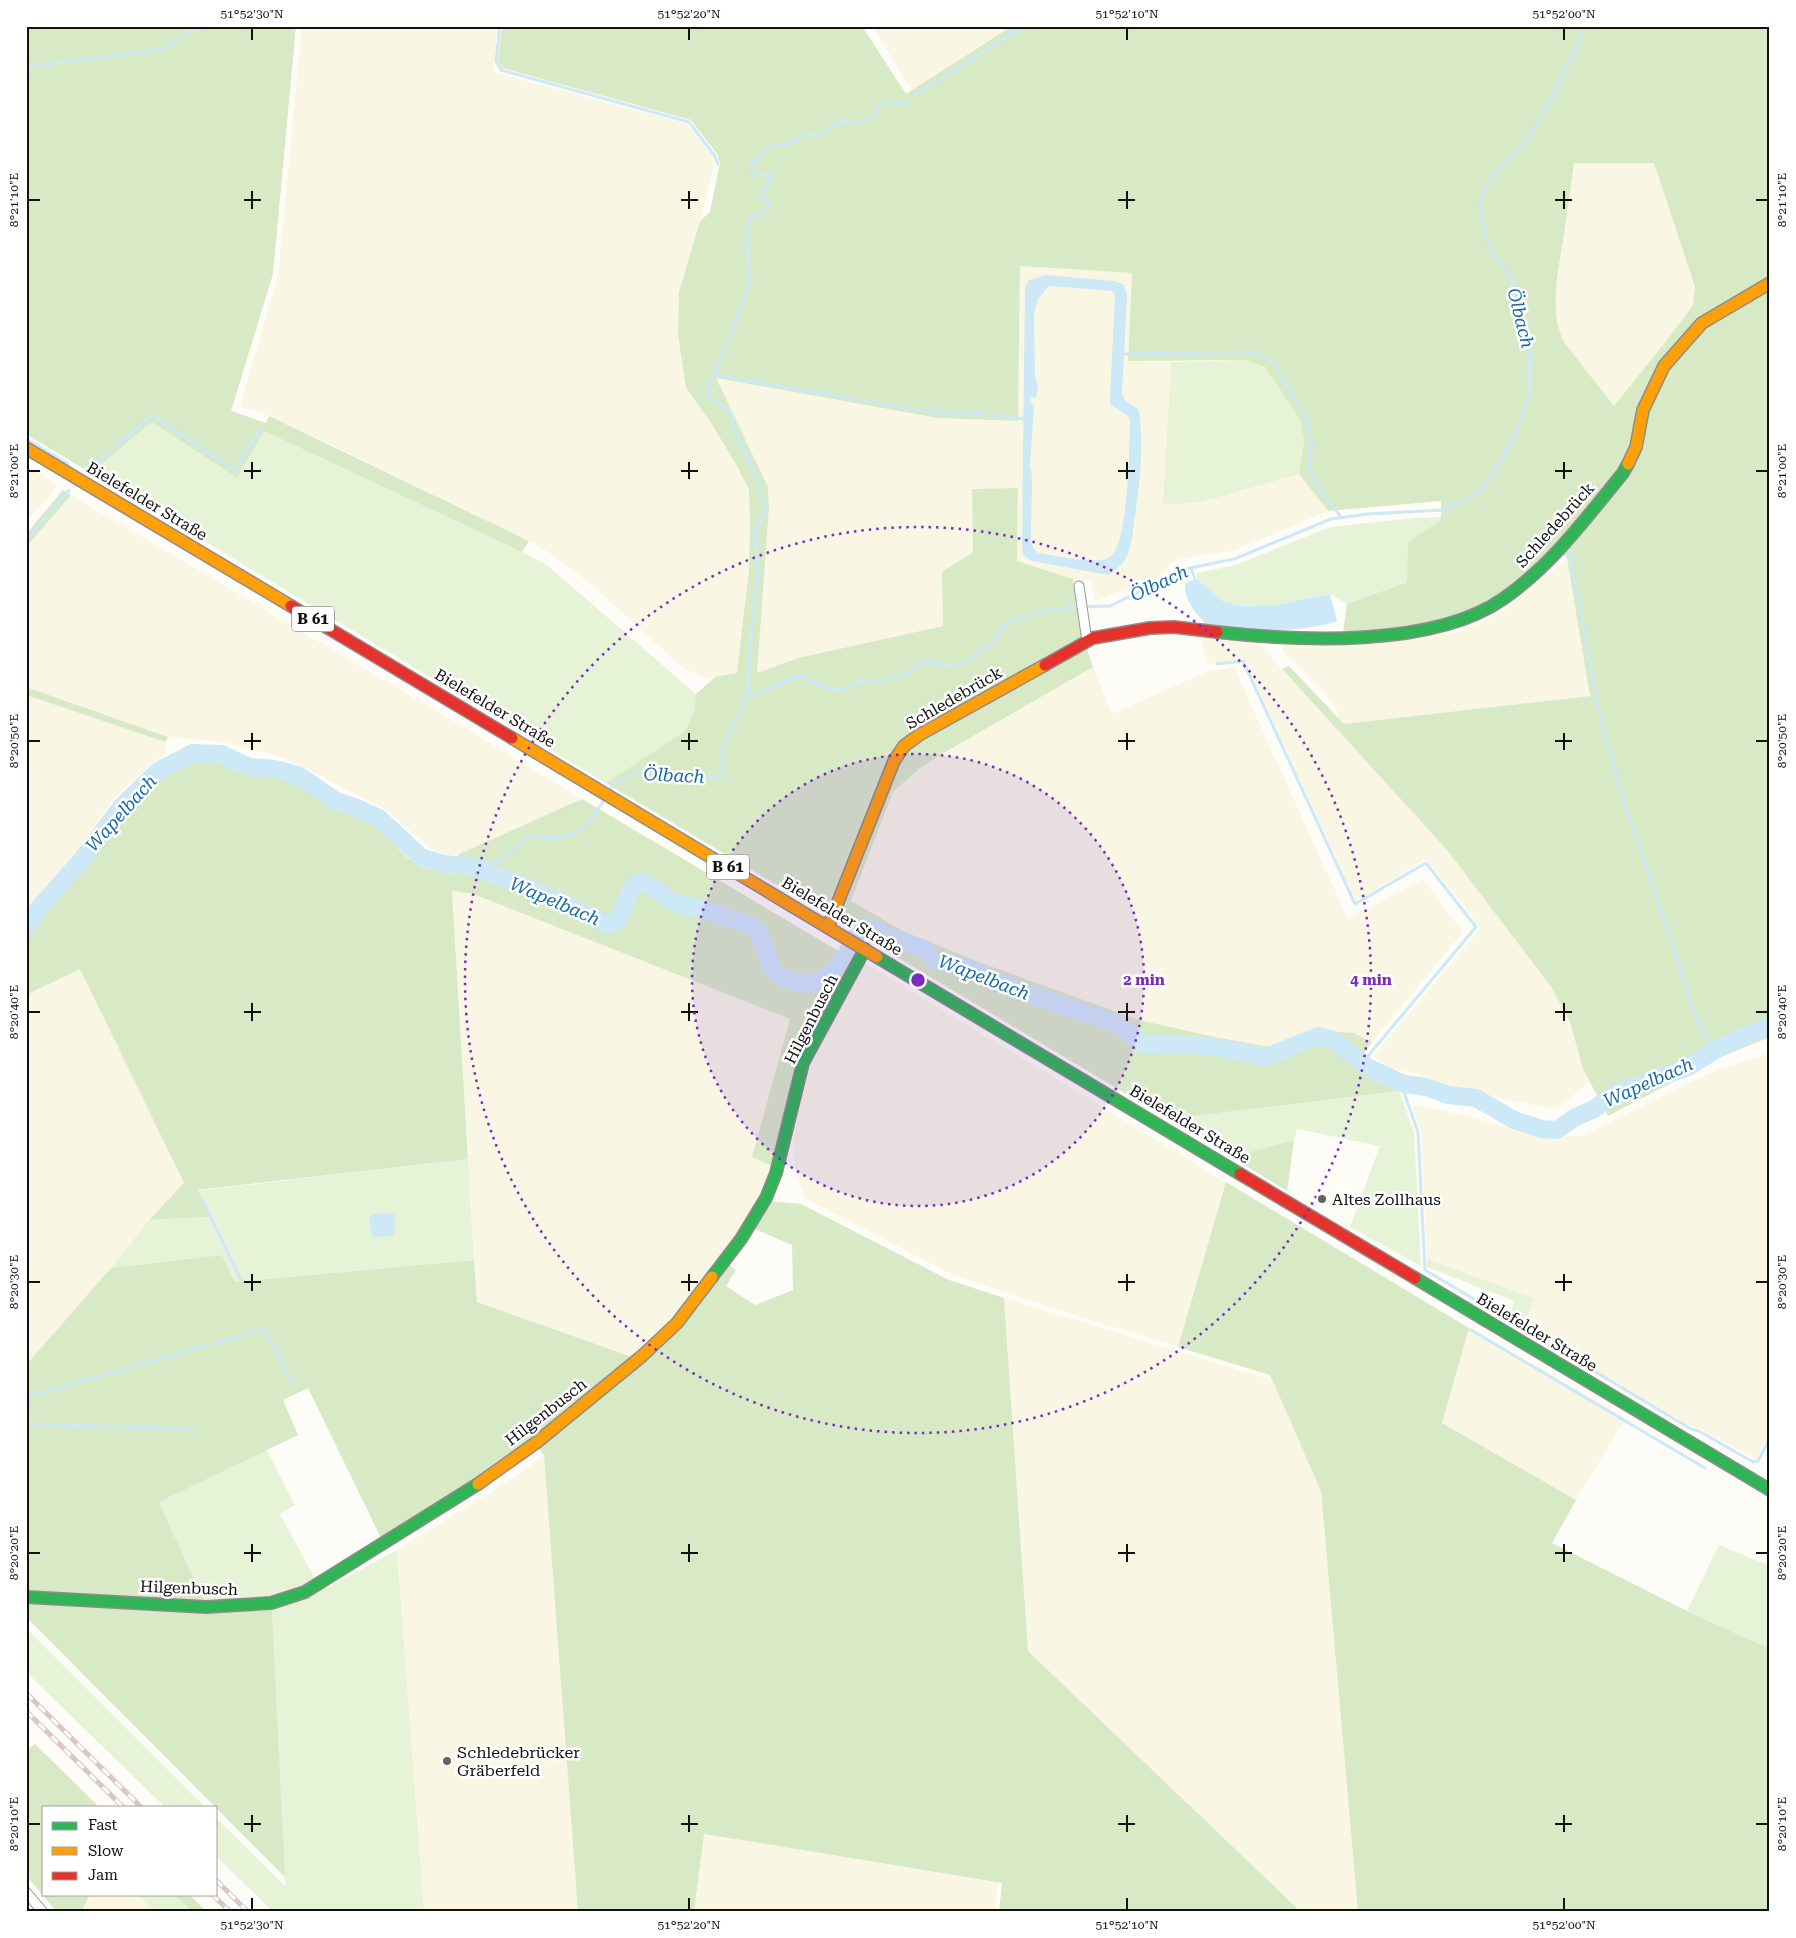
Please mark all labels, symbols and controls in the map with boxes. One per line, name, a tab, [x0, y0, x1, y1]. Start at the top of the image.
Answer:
text: 51°52'30"N	[220, 7, 284, 21]
text: 51°52'20"N	[657, 7, 721, 21]
text: 51°52'10"N	[1095, 7, 1159, 21]
text: 51°52'00"N	[1532, 7, 1596, 21]
text: 8°21'10"E	[7, 173, 21, 227]
text: 8°21'10"E	[1775, 173, 1789, 227]
water label: Ölbach	[1503, 286, 1539, 350]
text: 8°21'00"E	[7, 444, 21, 498]
text: 8°21'00"E	[1775, 444, 1789, 498]
street label: Bielefelder Straße	[83, 458, 211, 545]
street label: Schledebrück	[1512, 479, 1598, 571]
water label: Ölbach	[1127, 561, 1191, 605]
road number: B 61	[292, 606, 334, 632]
street label: Schledebrück	[903, 663, 1005, 733]
street label: Bielefelder Straße	[431, 665, 559, 752]
text: 8°20'50"E	[7, 714, 21, 768]
text: 8°20'50"E	[1775, 714, 1789, 768]
water label: Ölbach	[643, 763, 705, 787]
water label: Wapelbach	[81, 770, 161, 856]
road number: B 61	[707, 854, 749, 880]
water label: Wapelbach	[507, 873, 603, 929]
street label: Bielefelder Straße	[778, 873, 906, 960]
water label: Wapelbach	[936, 950, 1033, 1004]
street label: Hilgenbusch	[780, 971, 842, 1067]
centre of rings	[909, 971, 927, 989]
text: 2 min	[1123, 971, 1165, 989]
text: 4 min	[1350, 971, 1392, 989]
text: 8°20'40"E	[7, 985, 21, 1039]
text: 8°20'40"E	[1775, 985, 1789, 1039]
water label: Wapelbach	[1600, 1053, 1696, 1111]
street label: Bielefelder Straße	[1126, 1081, 1254, 1168]
place label: Altes Zollhaus	[1332, 1190, 1441, 1209]
marker: Altes Zollhaus	[1316, 1193, 1328, 1205]
text: 8°20'30"E	[7, 1255, 21, 1309]
text: 8°20'30"E	[1775, 1255, 1789, 1309]
street label: Bielefelder Straße	[1473, 1289, 1601, 1376]
street label: Hilgenbusch	[502, 1374, 590, 1450]
text: 8°20'20"E	[7, 1526, 21, 1580]
text: 8°20'20"E	[1775, 1526, 1789, 1580]
street label: Hilgenbusch	[140, 1577, 238, 1599]
place label: Schledebrücker Gräberfeld	[457, 1743, 580, 1780]
marker: Schledebrücker Gräberfeld	[441, 1755, 453, 1767]
text: 8°20'10"E	[7, 1797, 21, 1851]
text: 8°20'10"E	[1775, 1797, 1789, 1851]
legend	[42, 1806, 218, 1896]
text: Fast	[88, 1816, 118, 1834]
text: Slow	[88, 1842, 124, 1860]
text: Jam	[88, 1866, 118, 1884]
text: 51°52'30"N	[220, 1918, 284, 1932]
text: 51°52'20"N	[657, 1918, 721, 1932]
text: 51°52'10"N	[1095, 1918, 1159, 1932]
text: 51°52'00"N	[1532, 1918, 1596, 1932]

